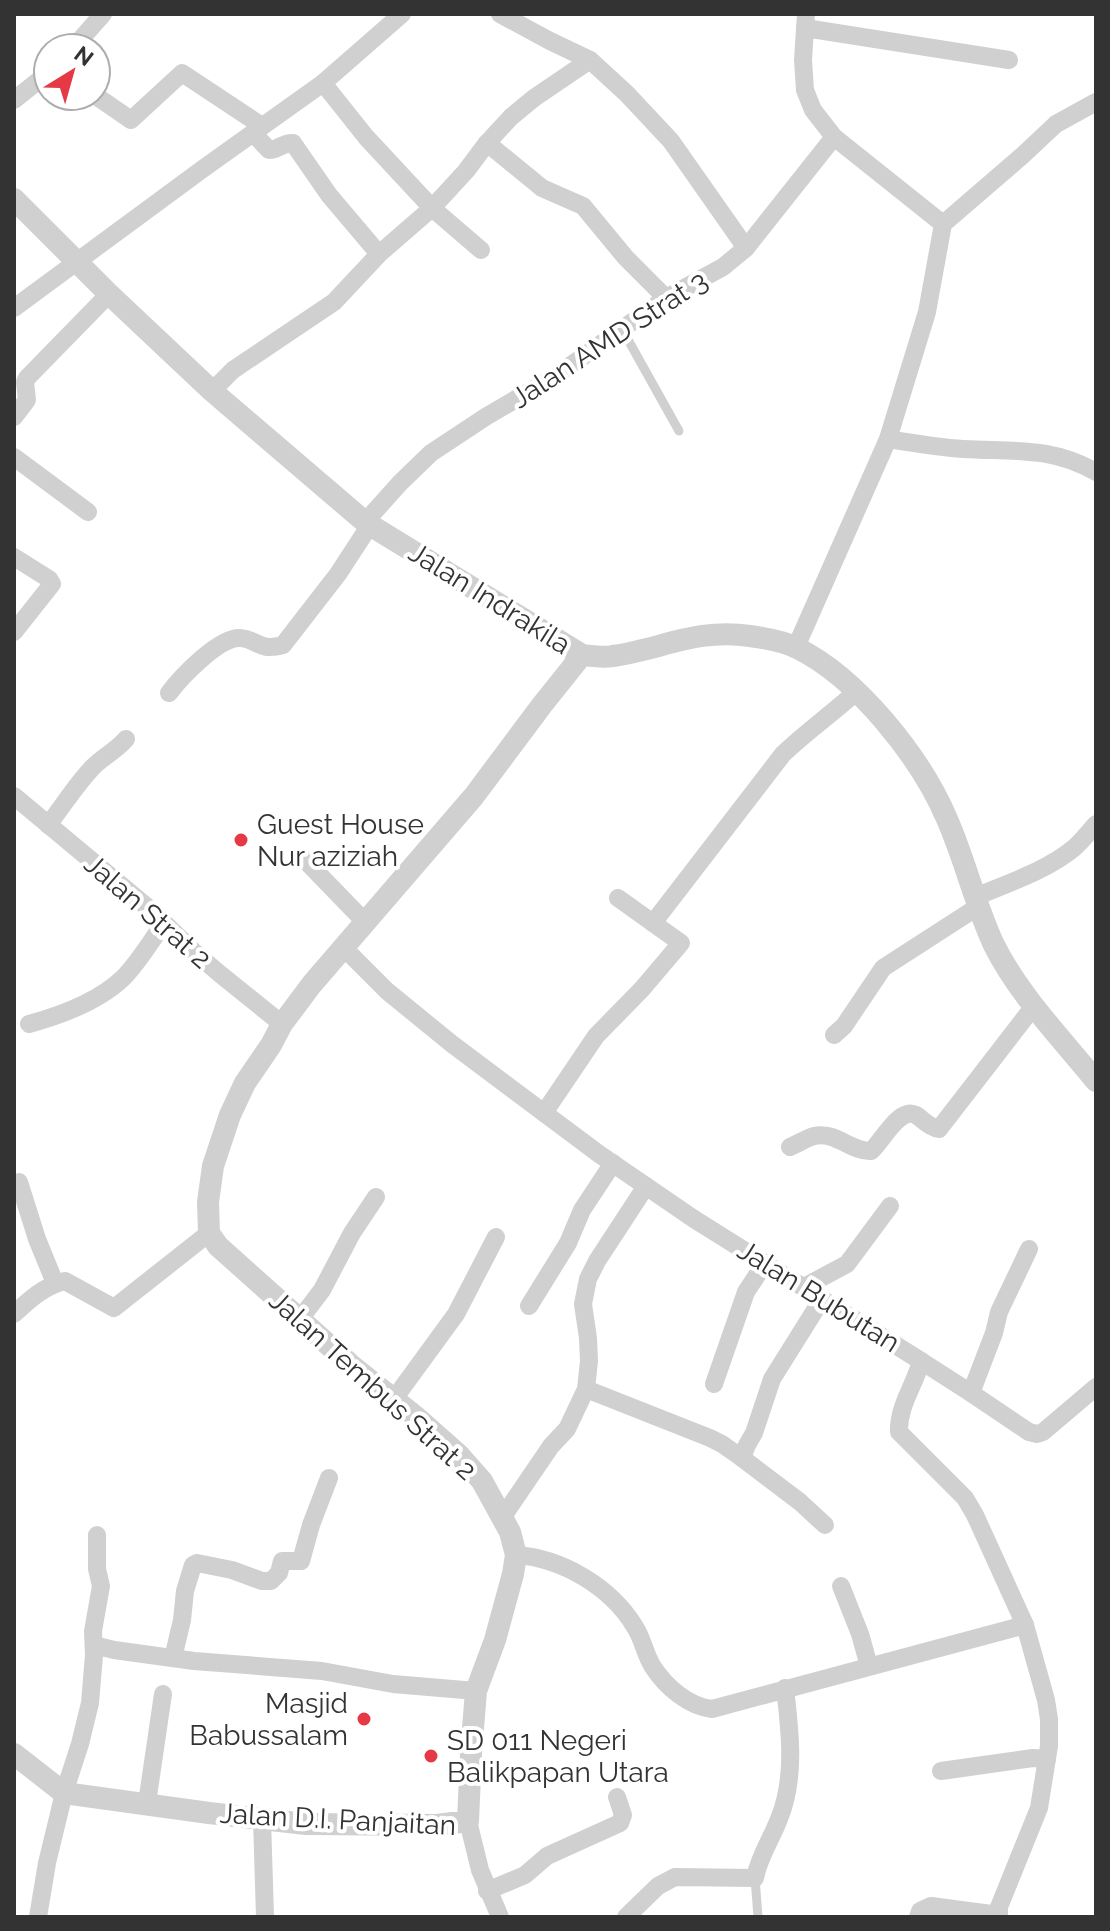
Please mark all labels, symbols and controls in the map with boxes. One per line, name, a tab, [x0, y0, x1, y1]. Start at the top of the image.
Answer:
north arrow	[32, 32, 112, 112]
text: N	[70, 41, 99, 71]
street label: Jalan AMD Strat 3	[505, 264, 714, 415]
street label: Jalan Indrakila	[403, 536, 577, 661]
place label: Guest House Nur aziziah	[257, 808, 424, 873]
marker: Guest House Nur aziziah	[232, 831, 250, 849]
street label: Jalan Strat 2	[78, 847, 218, 975]
street label: Jalan Bubutan	[732, 1233, 906, 1359]
street label: Jalan Tembus Strat 2	[262, 1284, 483, 1487]
place label: Masjid Babussalam	[189, 1687, 348, 1752]
marker: Masjid Babussalam	[355, 1710, 373, 1728]
place label: SD 011 Negeri Balikpapan Utara	[447, 1724, 669, 1789]
marker: SD 011 Negeri Balikpapan Utara	[422, 1747, 440, 1765]
street label: Jalan D.I. Panjaitan	[219, 1797, 457, 1842]

